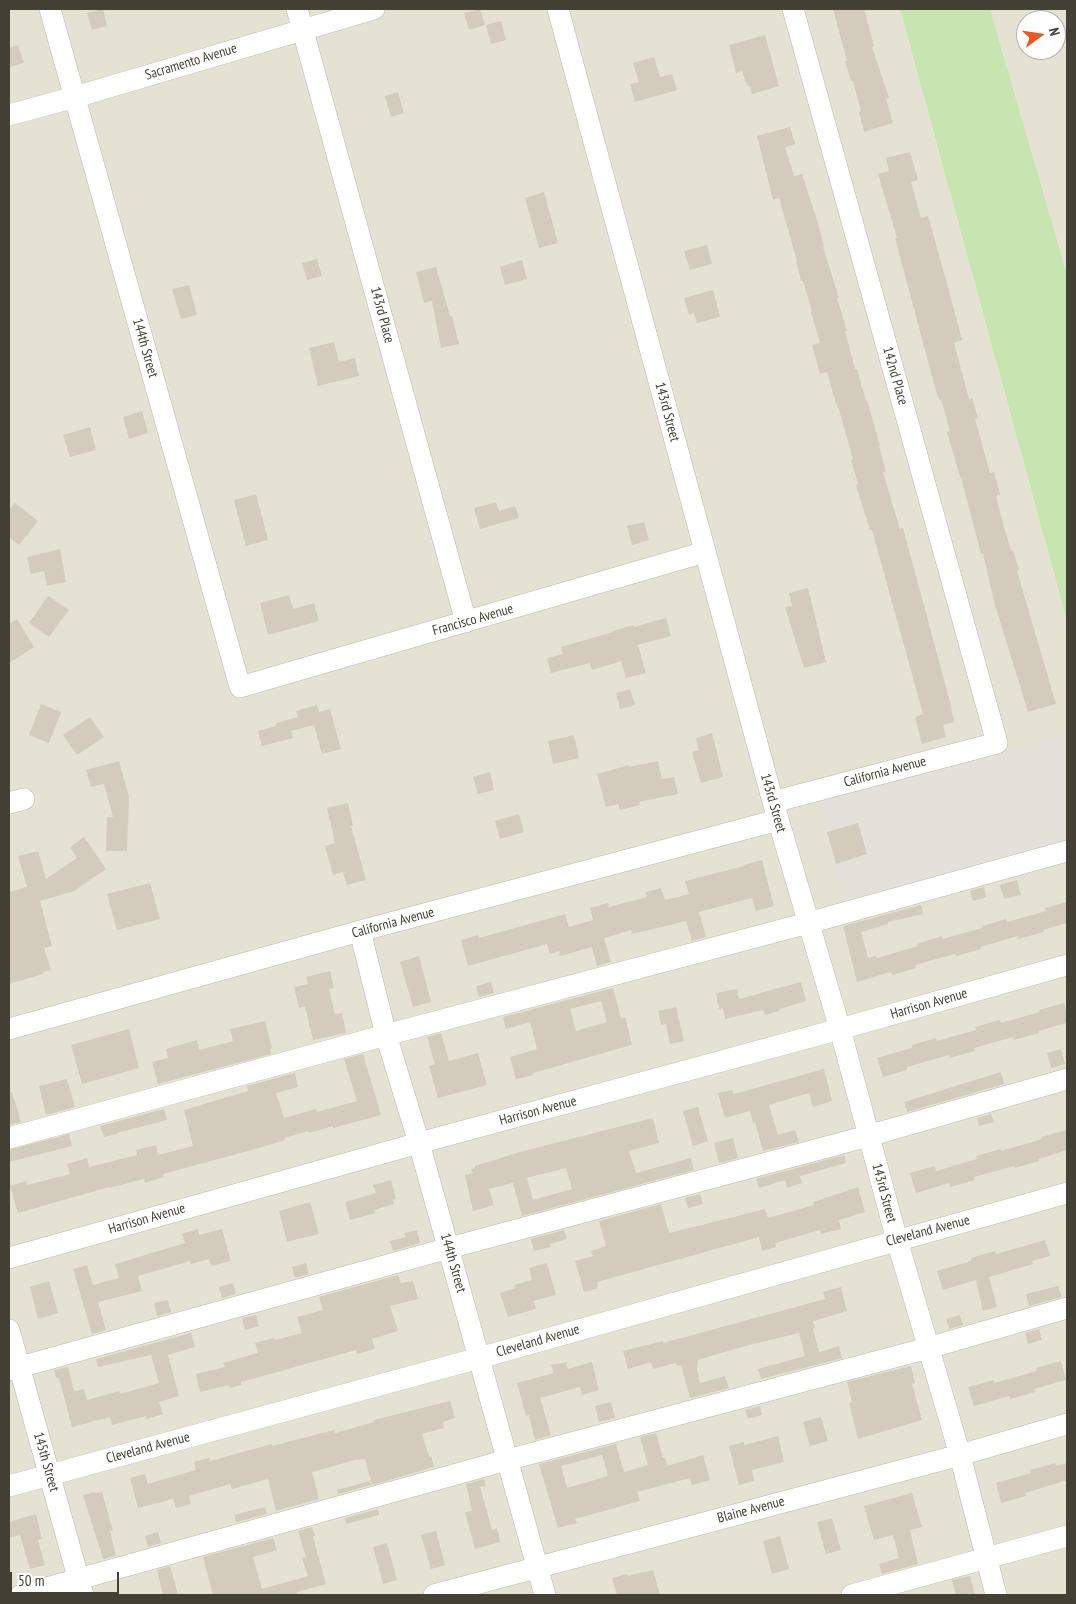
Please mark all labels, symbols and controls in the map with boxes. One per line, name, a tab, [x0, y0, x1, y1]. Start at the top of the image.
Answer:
north arrow	[1016, 10, 1066, 60]
text: N	[1045, 26, 1064, 37]
street label: Sacramento Avenue	[143, 40, 239, 84]
street label: 143rd Place	[366, 285, 398, 345]
street label: 144th Street	[129, 316, 161, 380]
street label: 142nd Place	[879, 345, 911, 407]
street label: 143rd Street	[651, 380, 683, 444]
street label: Francisco Avenue	[431, 600, 515, 640]
street label: California Avenue	[842, 753, 928, 791]
street label: 143rd Street	[757, 771, 789, 835]
street label: California Avenue	[350, 904, 436, 942]
street label: Harrison Avenue	[889, 985, 969, 1023]
street label: Harrison Avenue	[498, 1093, 578, 1129]
street label: 143rd Street	[868, 1161, 900, 1225]
street label: Harrison Avenue	[107, 1200, 187, 1238]
street label: Cleveland Avenue	[884, 1212, 972, 1250]
street label: 144th Street	[437, 1231, 469, 1295]
street label: Cleveland Avenue	[494, 1321, 582, 1361]
street label: Cleveland Avenue	[104, 1429, 192, 1467]
street label: 145th Street	[30, 1430, 62, 1494]
street label: Blaine Avenue	[716, 1493, 786, 1527]
scale bar	[12, 1562, 121, 1594]
text: 50 m	[18, 1571, 44, 1590]

